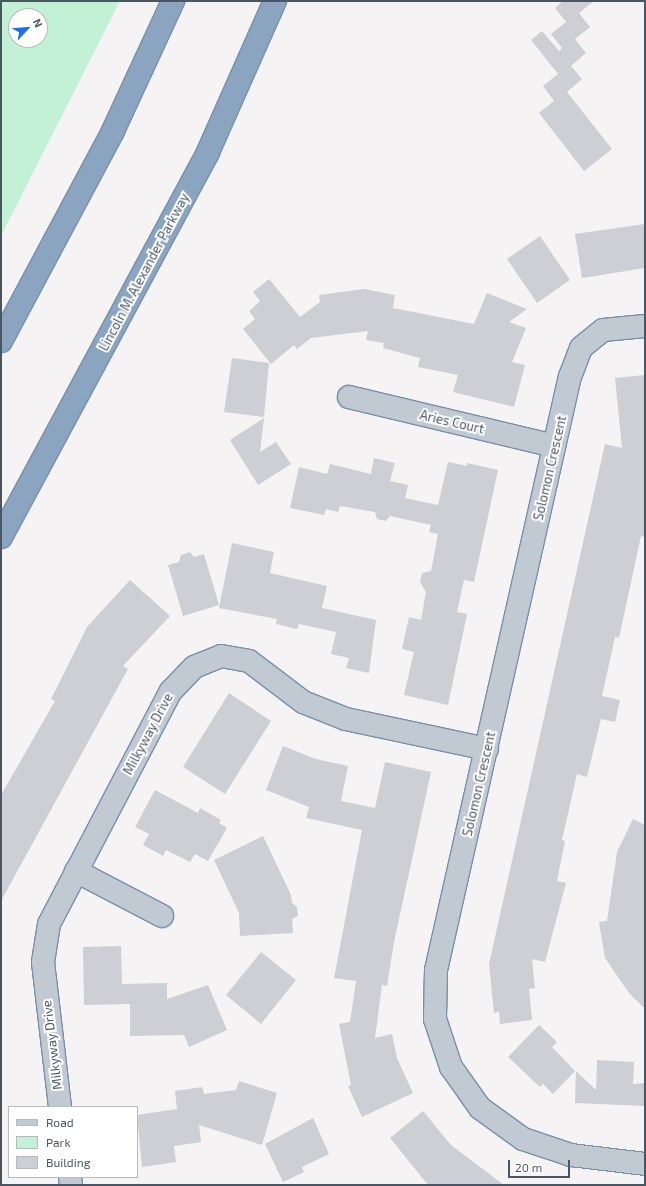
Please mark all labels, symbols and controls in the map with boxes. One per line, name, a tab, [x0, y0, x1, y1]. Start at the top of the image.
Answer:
north arrow	[8, 8, 48, 48]
text: N	[31, 17, 46, 29]
street label: Lincoln M. Alexander Parkway	[96, 190, 192, 354]
street label: Aries Court	[418, 407, 486, 437]
street label: Solomon Crescent	[530, 414, 570, 522]
street label: Milkyway Drive	[120, 690, 176, 778]
street label: Solomon Crescent	[459, 730, 499, 838]
street label: Milkyway Drive	[39, 999, 65, 1091]
legend	[8, 1106, 138, 1178]
text: Road	[46, 1115, 74, 1129]
text: Park	[46, 1135, 71, 1149]
scale bar	[510, 1152, 572, 1178]
text: Building	[46, 1155, 90, 1169]
text: 20 m	[515, 1160, 542, 1174]

